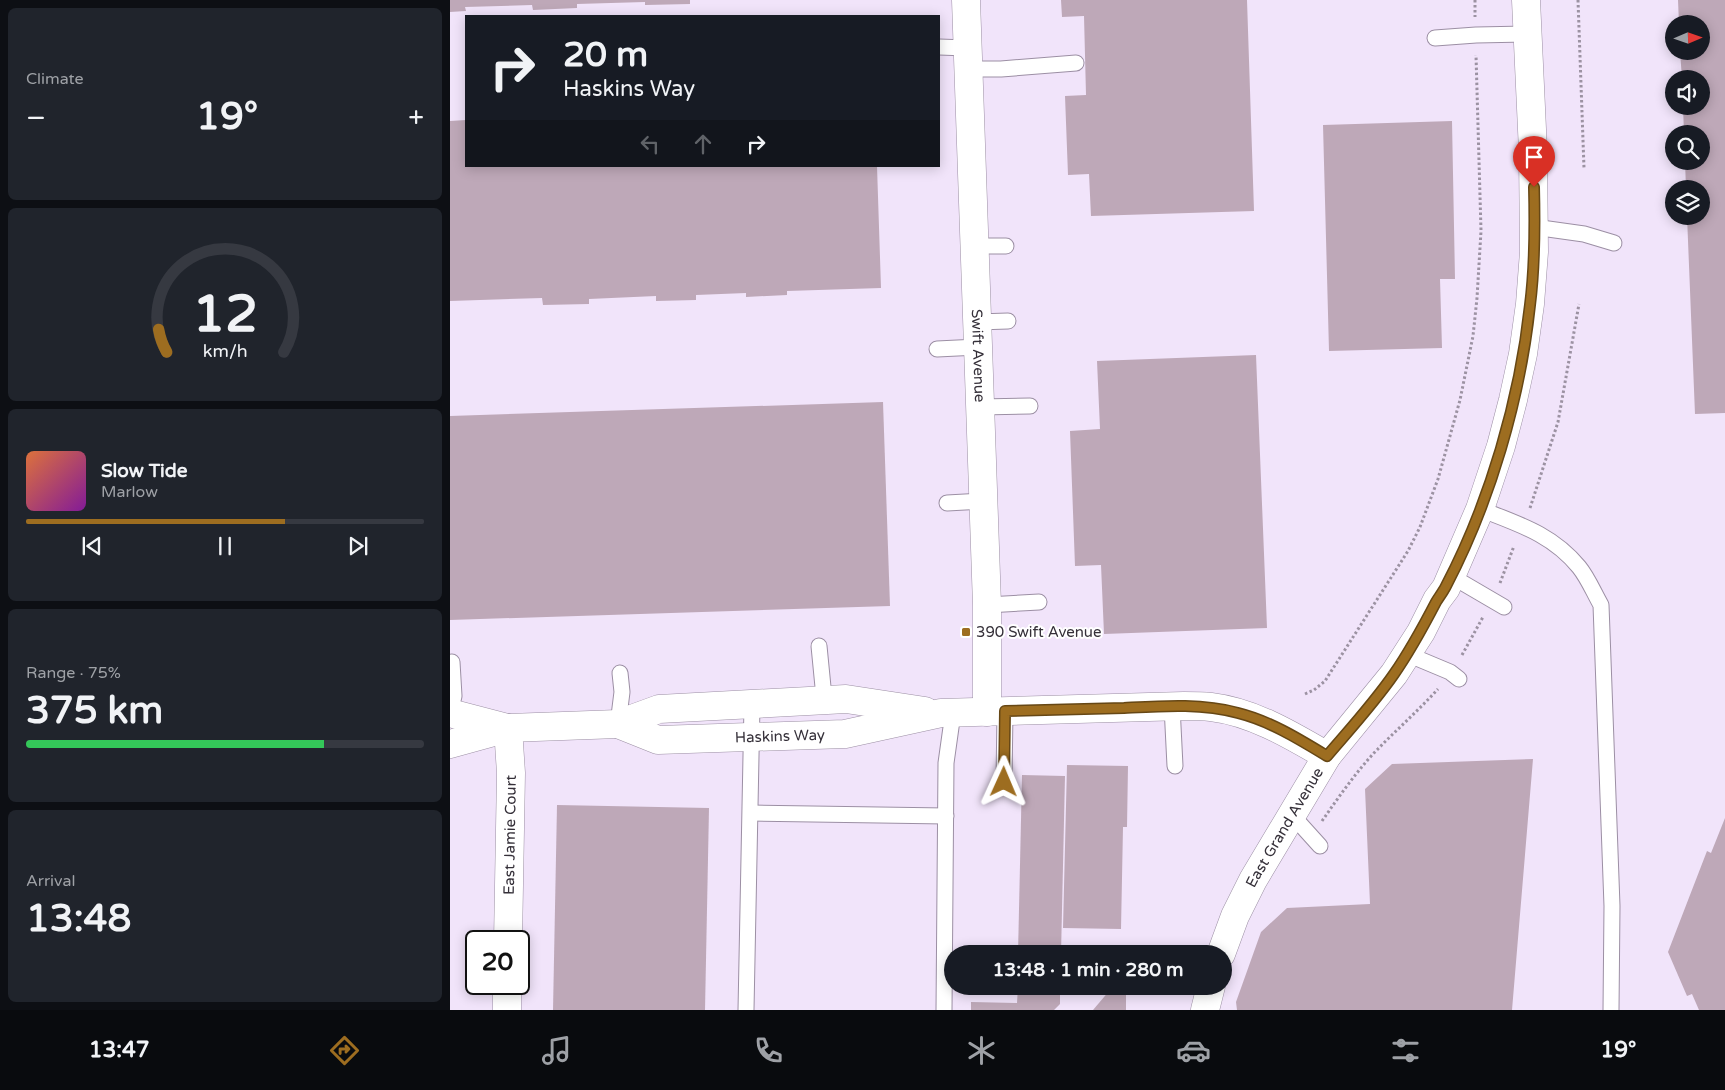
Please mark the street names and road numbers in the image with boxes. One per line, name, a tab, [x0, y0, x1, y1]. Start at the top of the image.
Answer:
street label: Swift Avenue	[968, 309, 989, 403]
street label: Haskins Way	[735, 726, 825, 747]
street label: East Grand Avenue	[1242, 764, 1327, 890]
street label: East Jamie Court	[500, 775, 520, 895]

